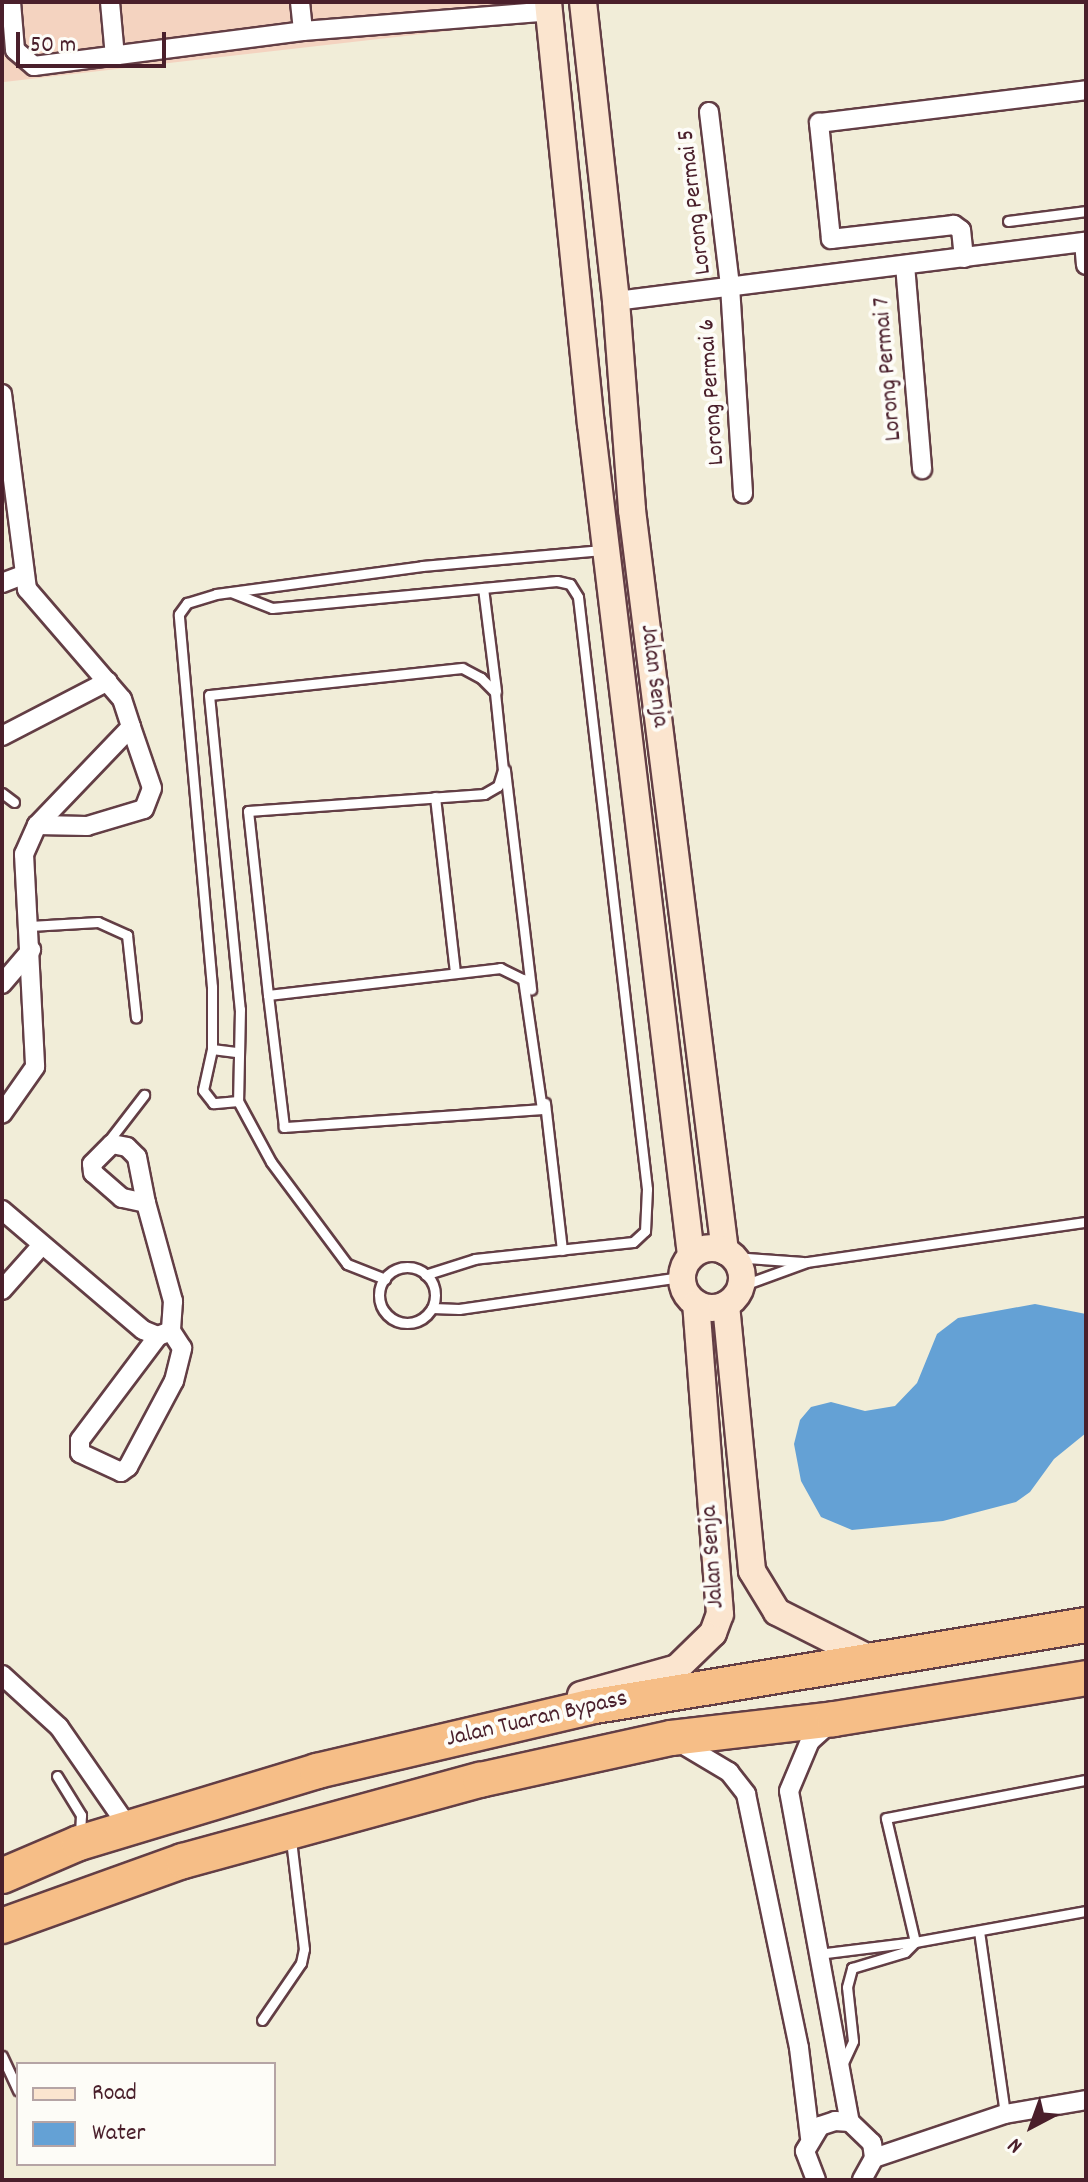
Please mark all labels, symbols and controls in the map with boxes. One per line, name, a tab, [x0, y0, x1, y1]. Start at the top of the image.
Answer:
scale bar	[20, 16, 170, 66]
text: 50 m	[30, 29, 76, 63]
street label: Lorong Permai 5	[673, 128, 719, 276]
street label: Lorong Permai 7	[868, 296, 910, 442]
street label: Lorong Permai 6	[694, 318, 732, 466]
street label: Jalan Senja	[632, 623, 674, 729]
street label: Jalan Senja	[696, 1504, 732, 1610]
street label: Jalan Tuaran Bypass	[444, 1685, 630, 1755]
legend	[16, 2062, 276, 2166]
text: Road	[92, 2077, 137, 2111]
north arrow	[992, 2086, 1072, 2166]
text: Water	[92, 2117, 145, 2151]
text: N	[1002, 2129, 1030, 2160]

